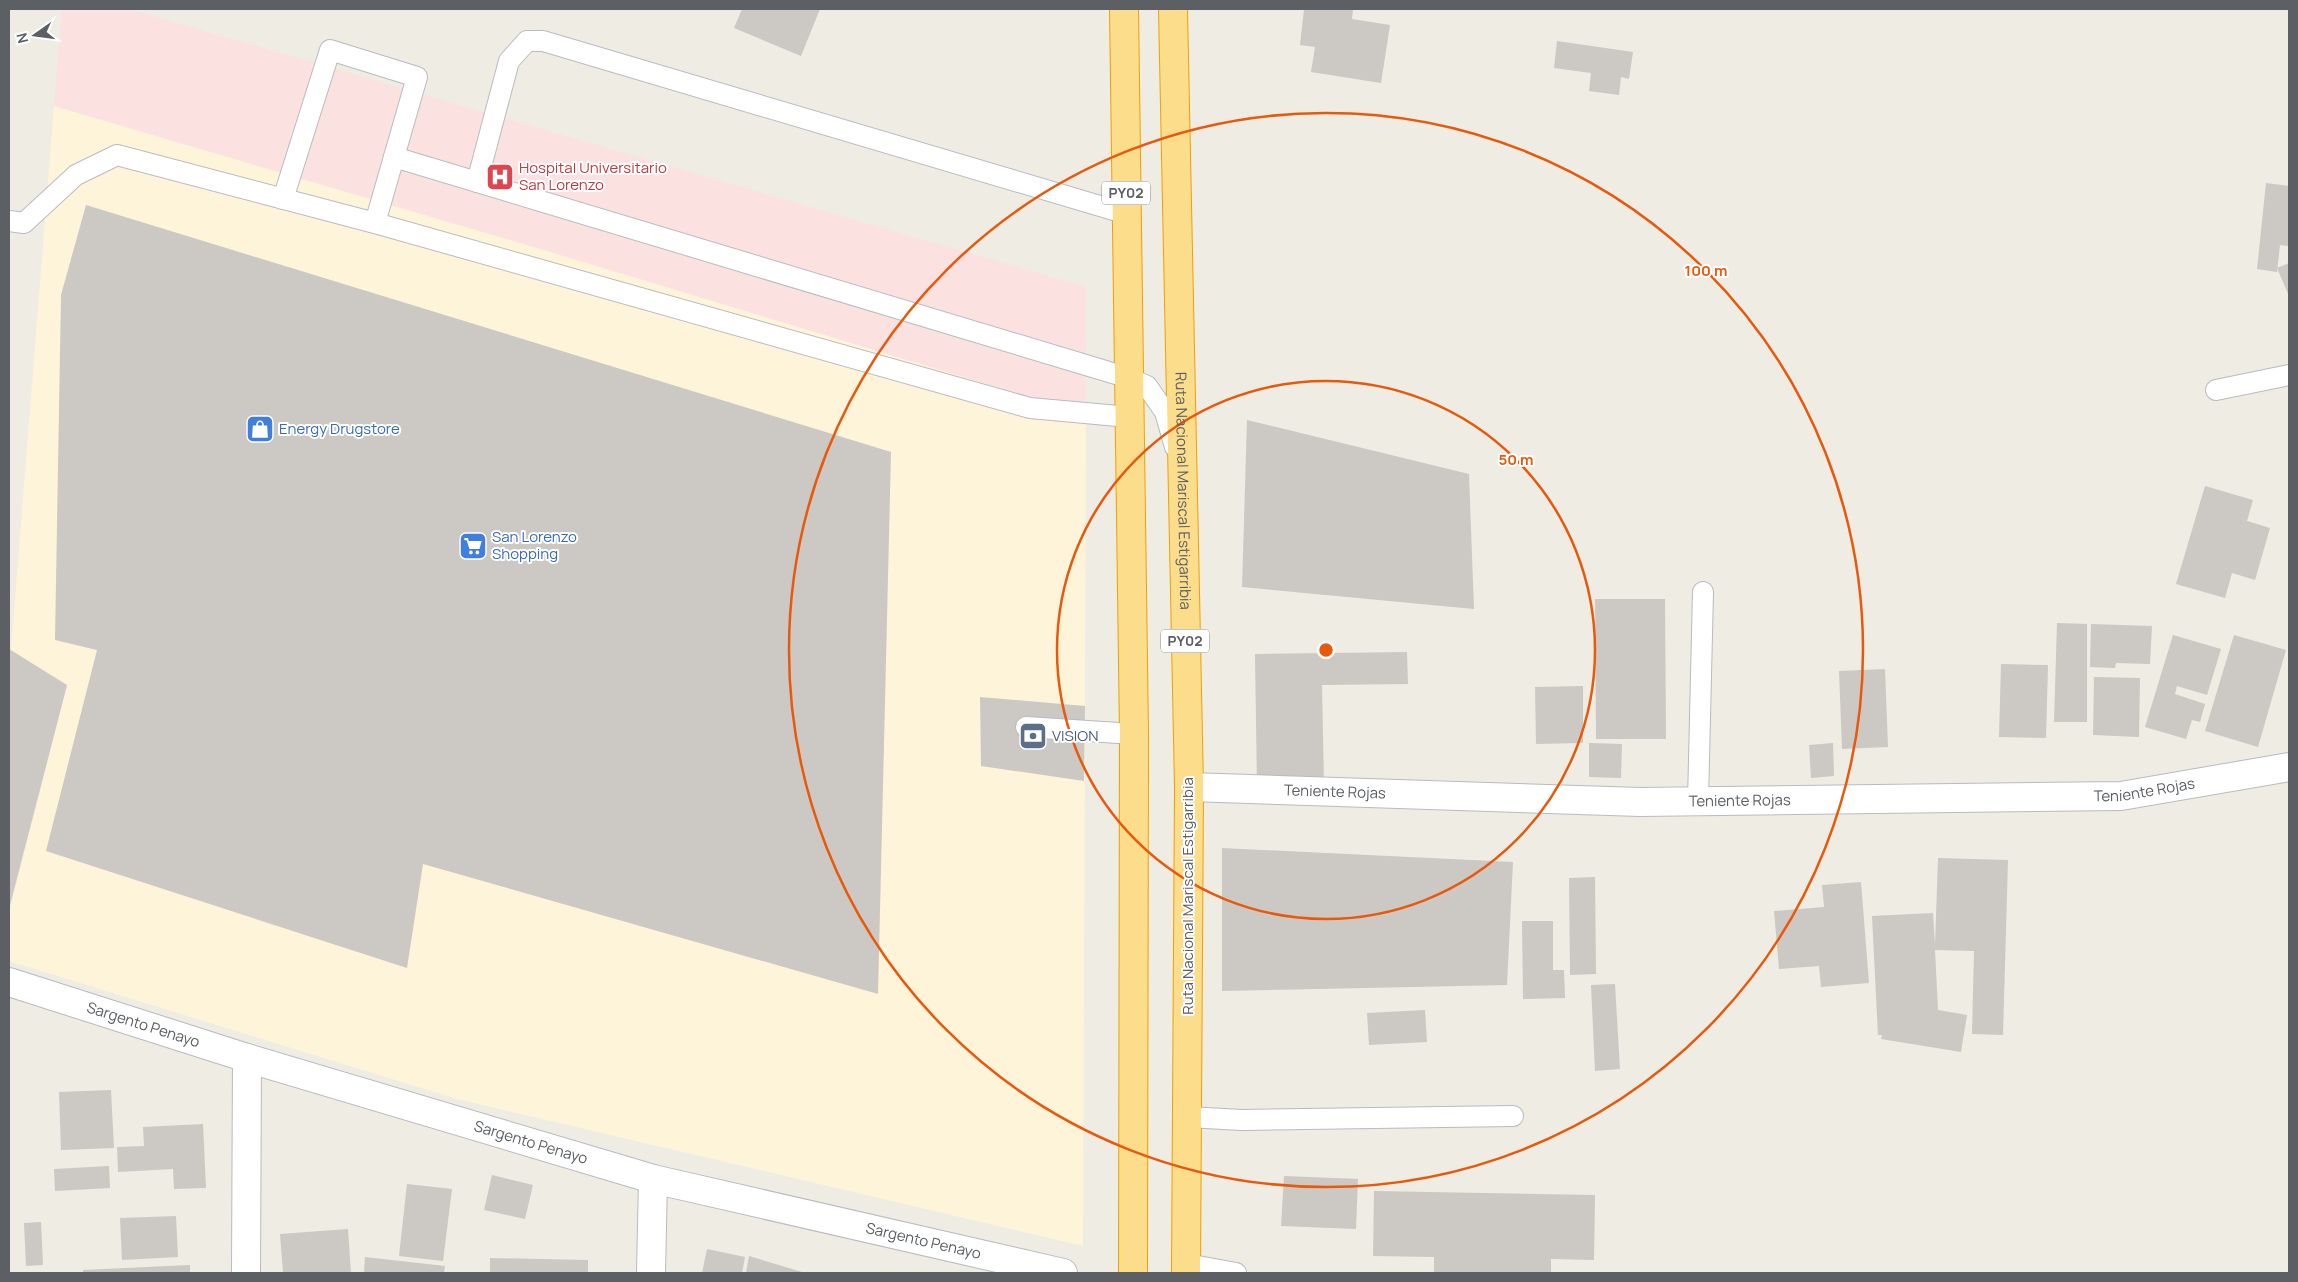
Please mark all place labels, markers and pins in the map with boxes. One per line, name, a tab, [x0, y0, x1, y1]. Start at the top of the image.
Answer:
place label: Hospital Universitario San Lorenzo	[519, 157, 667, 195]
hospital icon: Hospital Universitario San Lorenzo	[485, 162, 515, 192]
shop icon: Energy Drugstore	[245, 414, 275, 444]
place label: Energy Drugstore	[279, 418, 400, 439]
place label: San Lorenzo Shopping	[492, 526, 577, 564]
supermarket icon: San Lorenzo Shopping	[458, 531, 488, 561]
centre of rings	[1317, 641, 1335, 659]
bank icon: VISION	[1018, 721, 1048, 751]
place label: VISION	[1052, 725, 1098, 746]

